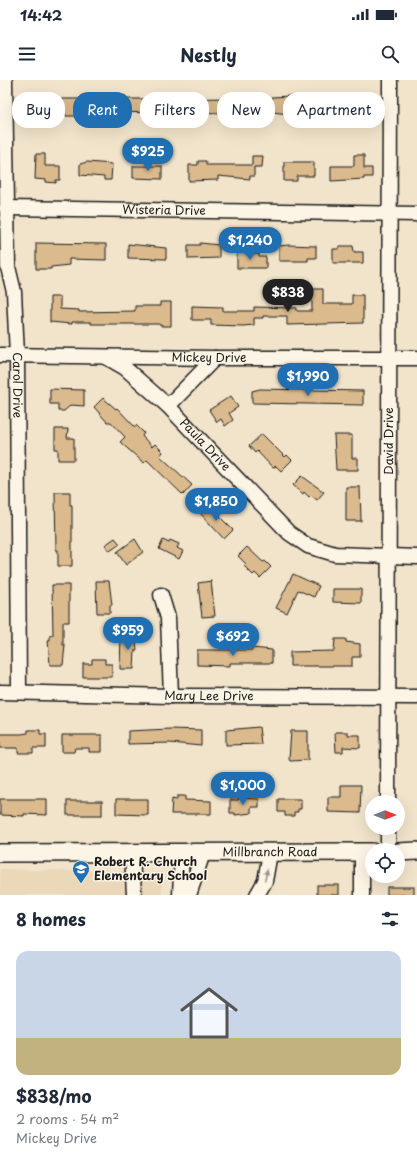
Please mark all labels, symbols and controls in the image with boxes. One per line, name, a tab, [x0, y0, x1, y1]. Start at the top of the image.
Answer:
text: 14:42	[20, 3, 62, 26]
text: Nestly	[180, 41, 237, 68]
icon: menu	[16, 43, 38, 65]
icon: search	[379, 43, 401, 65]
chip: Buy	[12, 92, 65, 128]
chip: Rent	[73, 92, 132, 128]
chip: Filters	[140, 92, 209, 128]
chip: New	[217, 92, 275, 128]
chip: Apartment	[283, 92, 385, 128]
pin: $925	[124, 138, 172, 172]
text: $925	[131, 141, 165, 160]
street label: Wisteria Drive	[122, 200, 206, 219]
pin: $1,240	[217, 227, 283, 261]
text: $1,240	[228, 230, 272, 249]
pin: $838	[264, 279, 312, 313]
text: $838	[271, 282, 305, 301]
street label: Mickey Drive	[172, 347, 246, 366]
street label: Carol Drive	[9, 352, 27, 418]
pin: $1,990	[275, 363, 341, 397]
text: $1,990	[286, 366, 330, 385]
street label: David Drive	[379, 407, 397, 475]
street label: Paula Drive	[176, 414, 235, 475]
pin: $1,850	[183, 488, 249, 522]
text: $1,850	[194, 491, 238, 510]
pin: $959	[104, 617, 152, 651]
text: $959	[112, 620, 144, 639]
pin: $692	[209, 623, 257, 657]
text: $692	[216, 626, 250, 645]
street label: Mary Lee Drive	[164, 686, 254, 704]
pin: $1,000	[210, 772, 276, 806]
text: $1,000	[220, 775, 266, 794]
north arrow	[365, 795, 405, 835]
map controls	[365, 795, 405, 883]
street label: Millbranch Road	[222, 842, 318, 860]
button: locate	[365, 843, 405, 883]
place label: Robert R. Church Elementary School	[94, 852, 207, 884]
school or university icon: Robert R. Church Elementary School	[71, 859, 91, 884]
one-way arrow	[263, 869, 269, 881]
text: 8 homes	[16, 906, 86, 932]
icon: filters	[379, 908, 401, 930]
icon: home	[173, 977, 245, 1049]
text: $838/mo	[16, 1083, 91, 1109]
text: 2 rooms · 54 m²	[16, 1109, 119, 1128]
text: Mickey Drive	[16, 1128, 97, 1147]

